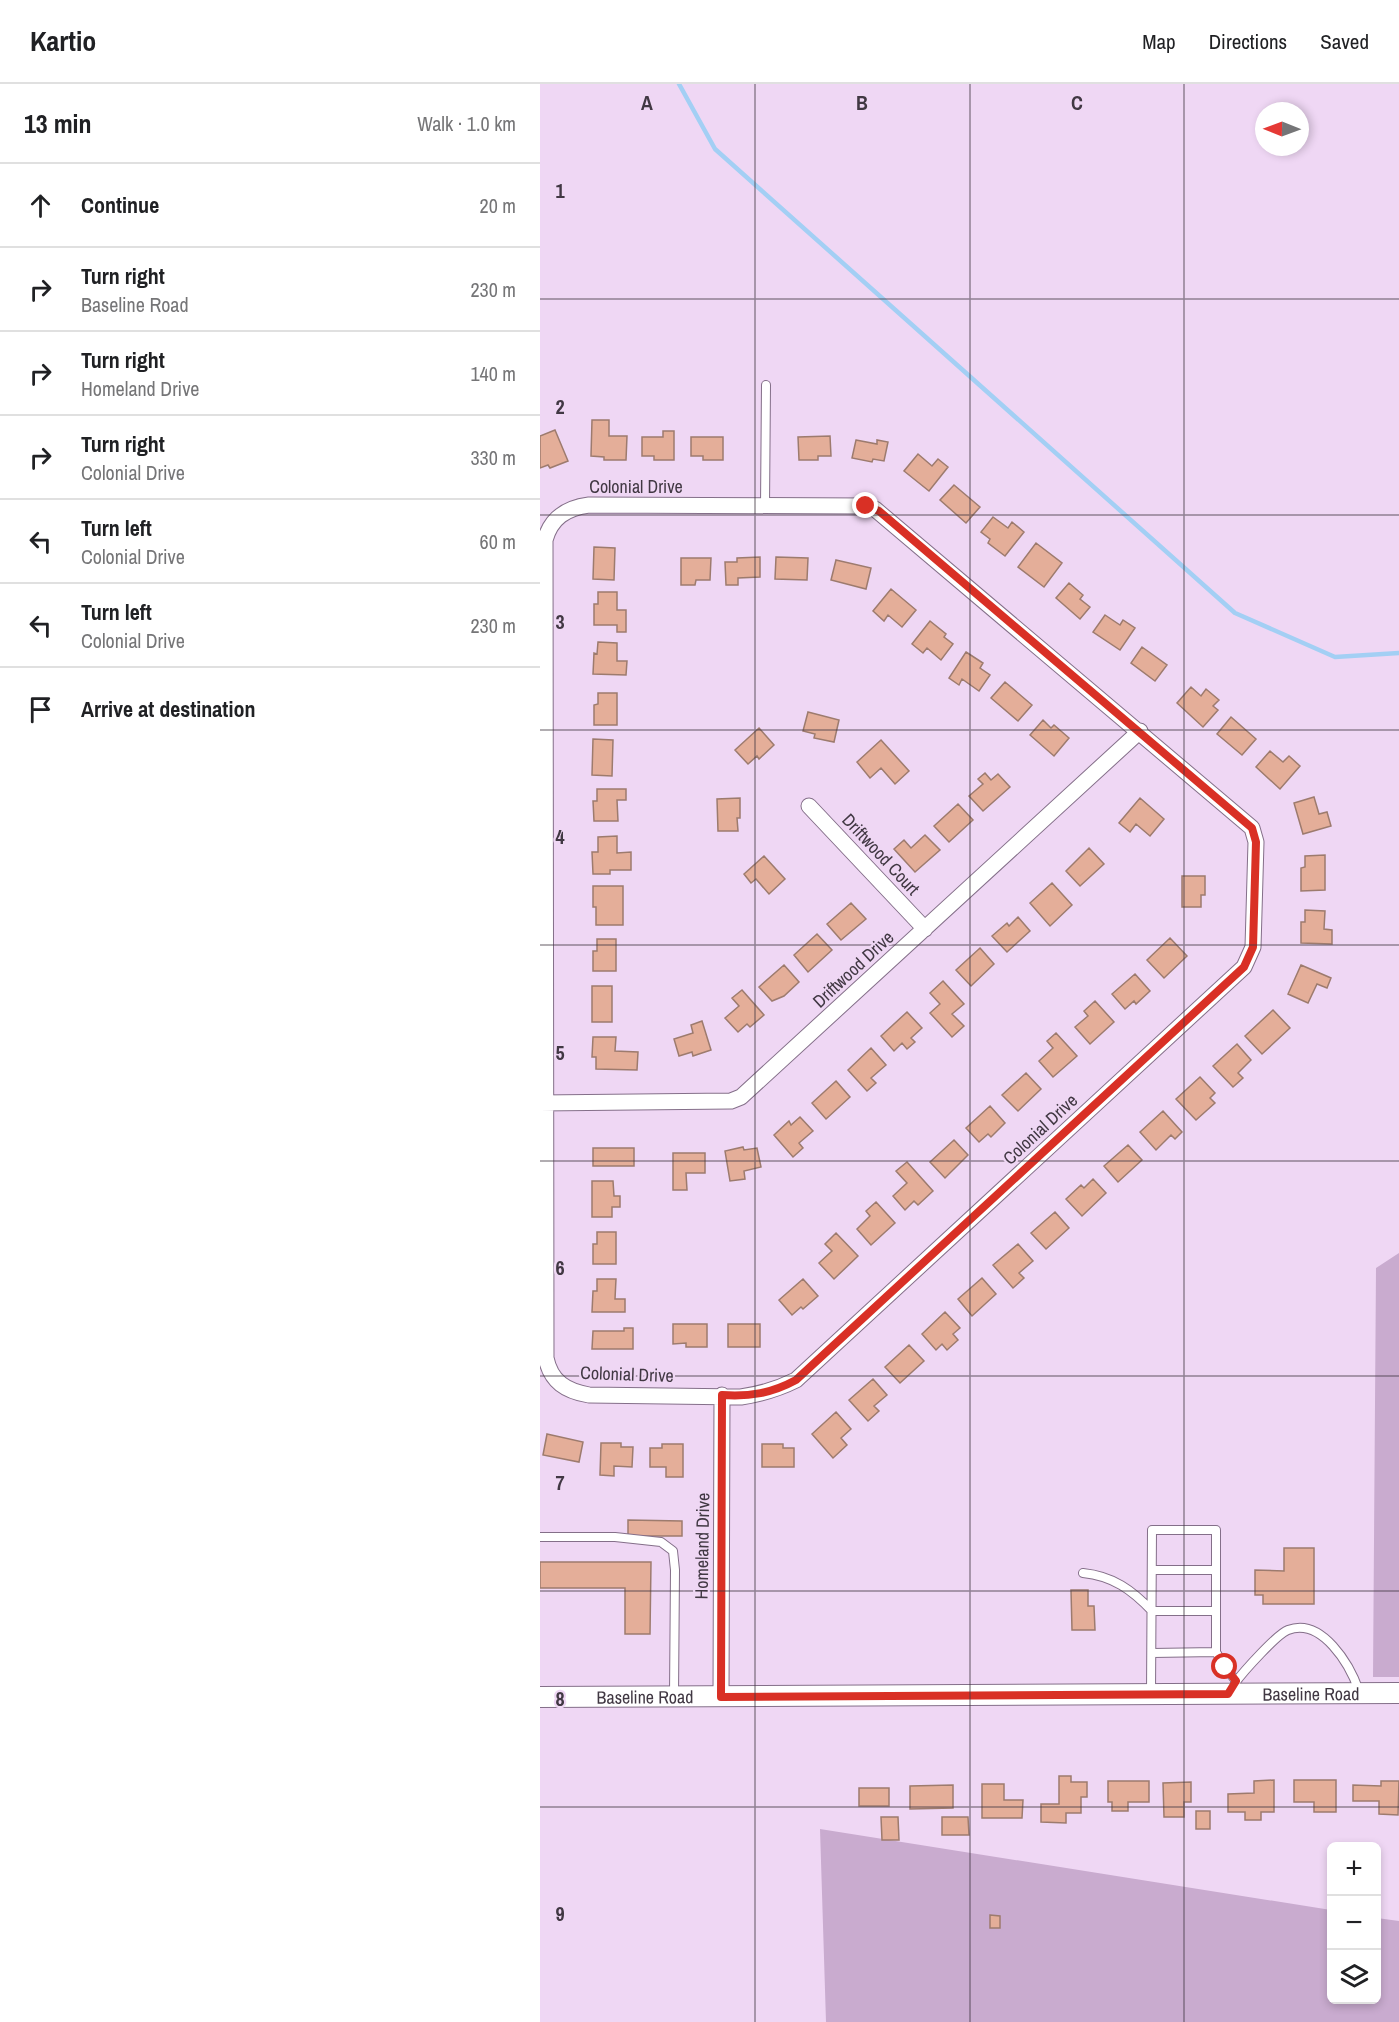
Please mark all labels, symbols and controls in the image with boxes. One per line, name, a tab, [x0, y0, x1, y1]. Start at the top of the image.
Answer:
text: Kartio	[30, 22, 96, 60]
text: Map	[1142, 27, 1176, 56]
text: Directions	[1209, 27, 1287, 56]
text: Saved	[1320, 27, 1369, 56]
text: A	[641, 89, 653, 116]
text: B	[856, 89, 868, 116]
text: C	[1071, 89, 1083, 116]
north arrow	[1255, 102, 1309, 156]
text: 13 min	[24, 106, 92, 141]
text: Walk · 1.0 km	[417, 110, 516, 137]
text: 1	[555, 177, 565, 204]
icon: ahead	[24, 189, 57, 222]
text: Continue	[81, 190, 159, 220]
text: 20 m	[480, 192, 516, 219]
text: Turn right	[81, 261, 165, 291]
icon: right	[24, 273, 57, 306]
text: 230 m	[470, 276, 516, 303]
text: Baseline Road	[81, 291, 189, 318]
text: Turn right	[81, 345, 165, 375]
icon: right	[24, 357, 57, 390]
text: 140 m	[470, 360, 516, 387]
text: Homeland Drive	[81, 375, 199, 402]
text: 2	[555, 393, 565, 420]
text: Turn right	[81, 429, 165, 459]
icon: right	[24, 441, 57, 474]
text: 330 m	[470, 444, 516, 471]
text: Colonial Drive	[81, 459, 185, 486]
street label: Colonial Drive	[589, 474, 683, 499]
route end	[852, 492, 878, 518]
text: Turn left	[81, 513, 152, 543]
icon: left	[24, 525, 57, 558]
text: 60 m	[480, 528, 516, 555]
text: Colonial Drive	[81, 543, 185, 570]
text: Turn left	[81, 597, 152, 627]
text: 3	[555, 608, 565, 635]
icon: left	[24, 609, 57, 642]
text: 230 m	[470, 612, 516, 639]
text: Colonial Drive	[81, 627, 185, 654]
icon: arrive	[24, 693, 57, 726]
text: Arrive at destination	[81, 694, 255, 724]
street label: Driftwood Court	[837, 808, 925, 900]
text: 4	[555, 823, 565, 850]
street label: Driftwood Drive	[807, 925, 899, 1013]
text: 5	[555, 1039, 565, 1066]
street label: Colonial Drive	[997, 1088, 1083, 1170]
text: 6	[555, 1254, 565, 1281]
street label: Colonial Drive	[580, 1360, 674, 1388]
text: 7	[555, 1469, 565, 1496]
street label: Homeland Drive	[689, 1492, 715, 1600]
route start	[1211, 1653, 1237, 1679]
street label: Baseline Road	[1262, 1681, 1360, 1706]
street label: Baseline Road	[596, 1684, 694, 1709]
text: 8	[555, 1685, 565, 1712]
map controls	[1327, 1842, 1381, 2004]
button: +	[1327, 1842, 1381, 1896]
button: −	[1327, 1896, 1381, 1950]
text: 9	[555, 1900, 565, 1927]
button: layers	[1327, 1950, 1381, 2004]

